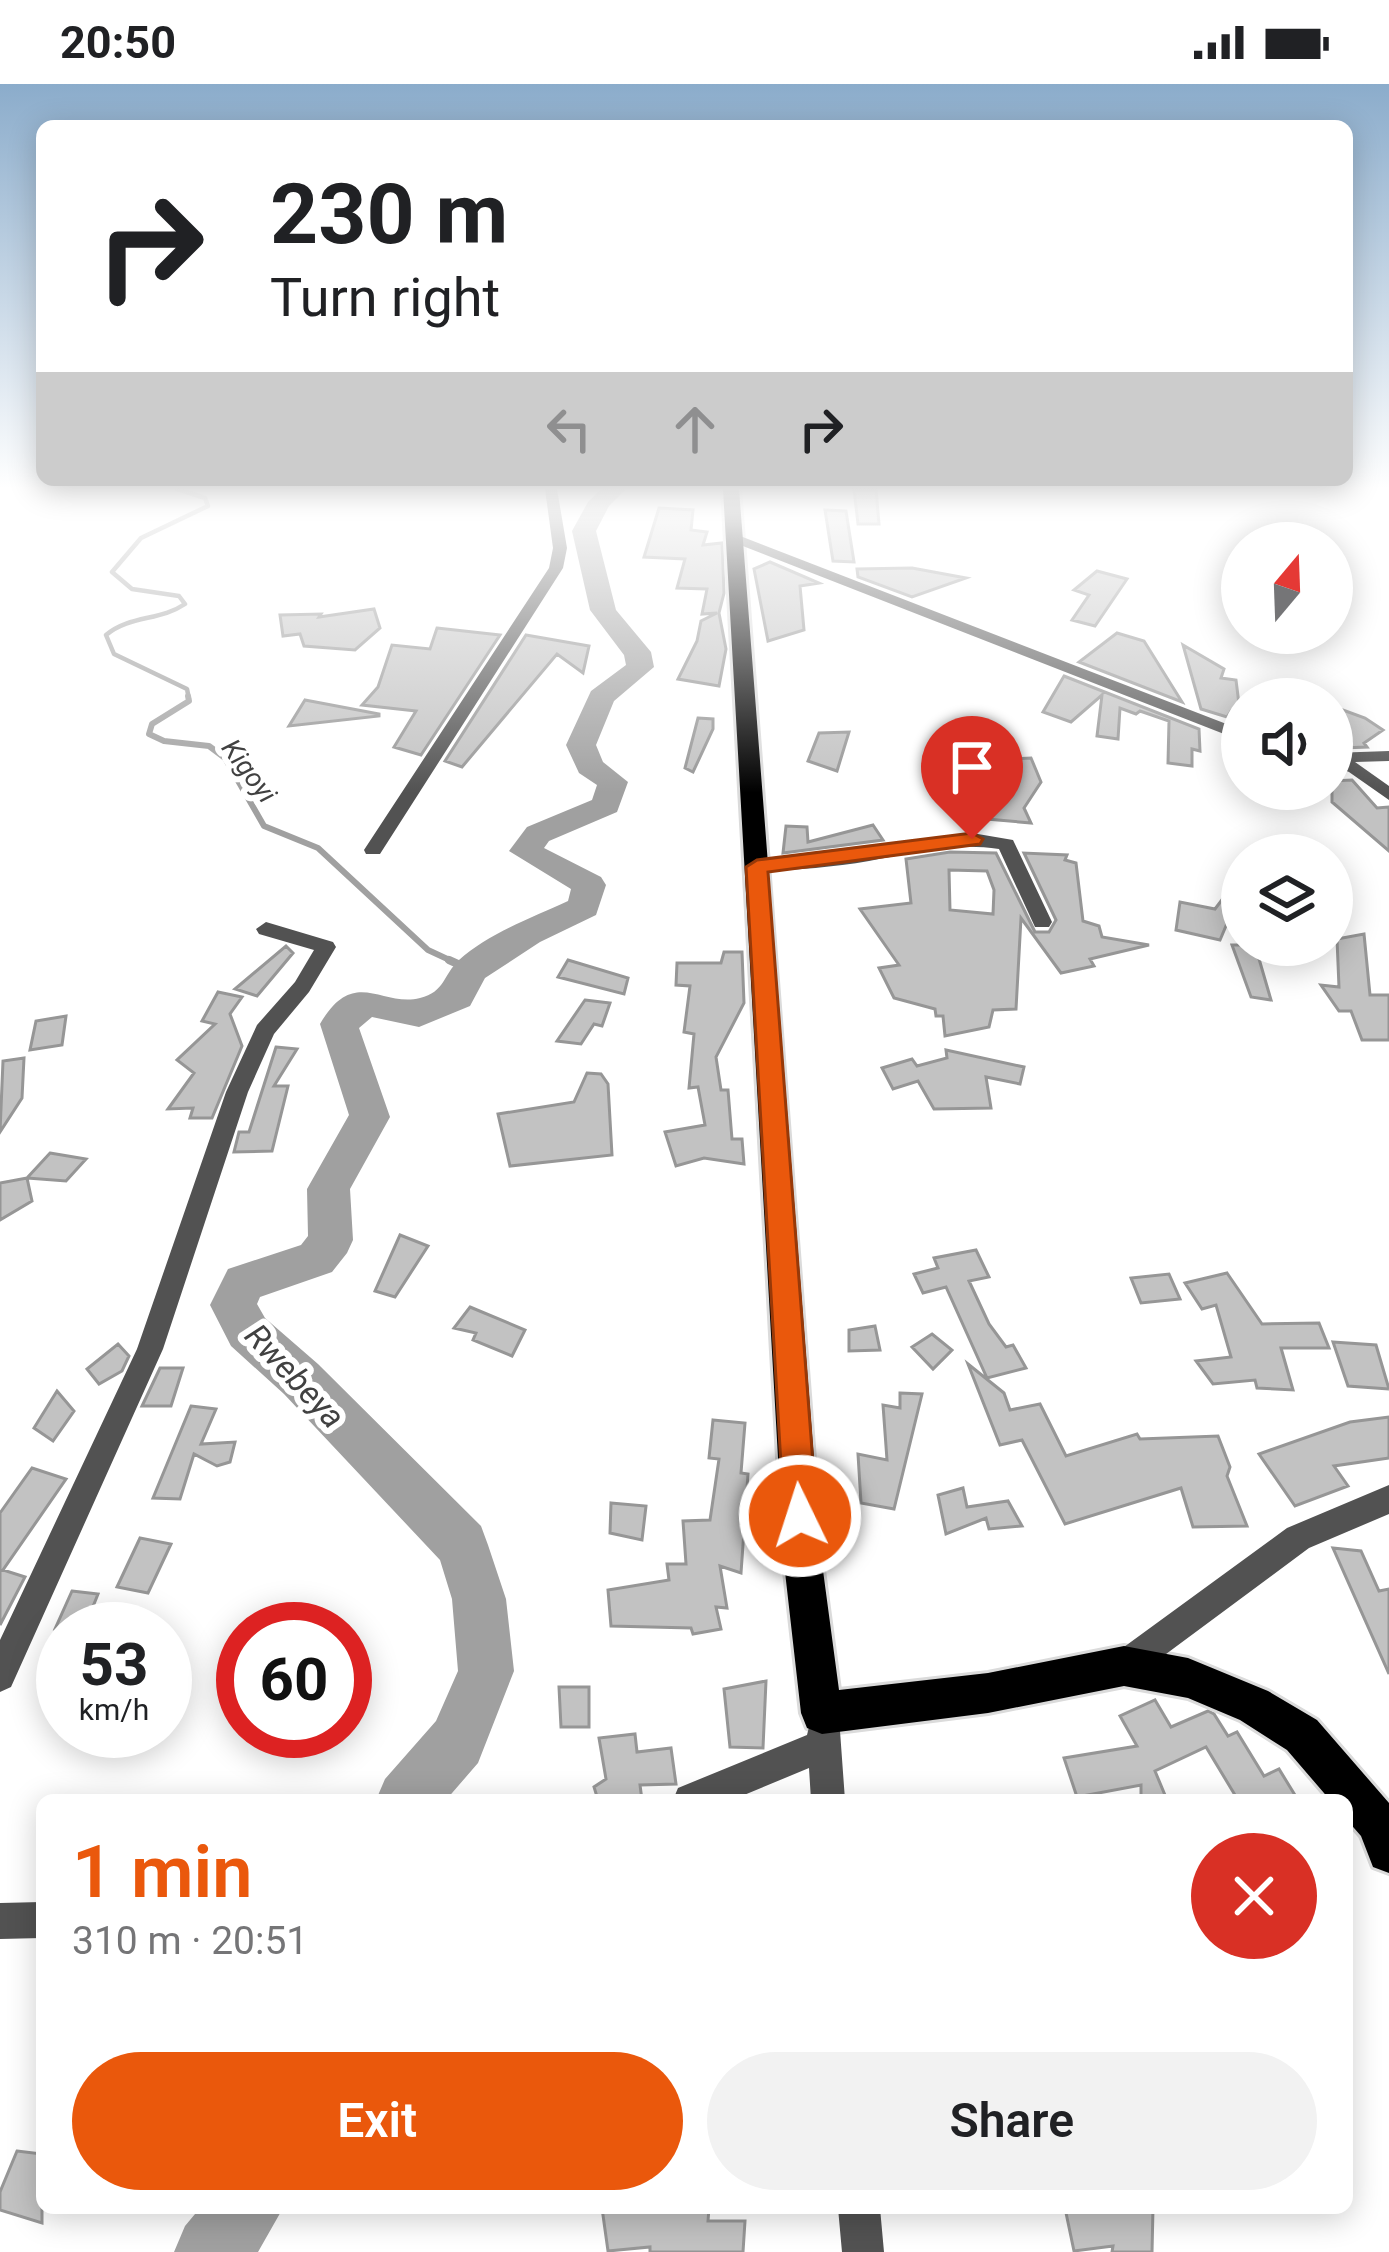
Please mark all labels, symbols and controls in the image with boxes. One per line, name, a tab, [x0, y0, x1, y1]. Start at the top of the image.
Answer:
text: 20:50	[60, 16, 176, 69]
text: 230 m	[270, 165, 508, 264]
icon: right	[72, 168, 228, 324]
text: Turn right	[270, 266, 500, 329]
icon: left	[536, 396, 602, 462]
icon: ahead	[662, 396, 728, 462]
icon: right	[788, 396, 854, 462]
north arrow	[1221, 522, 1353, 654]
map controls	[1221, 522, 1353, 966]
button: sound	[1221, 678, 1353, 810]
pin	[921, 716, 1023, 839]
water label: Kigoyi	[215, 733, 284, 809]
icon: arrive	[939, 734, 1005, 800]
button: layers	[1221, 834, 1353, 966]
water label: Rwebeya	[237, 1316, 353, 1436]
position arrow	[737, 1453, 863, 1579]
speed limit sign: 60	[216, 1602, 372, 1758]
text: 53	[80, 1629, 148, 1700]
text: km/h	[79, 1692, 149, 1727]
text: 1 min	[72, 1830, 253, 1915]
button: close	[1191, 1833, 1317, 1959]
text: 310 m · 20:51	[72, 1918, 308, 1964]
button: Exit	[72, 2052, 683, 2190]
button: Share	[707, 2052, 1317, 2190]

